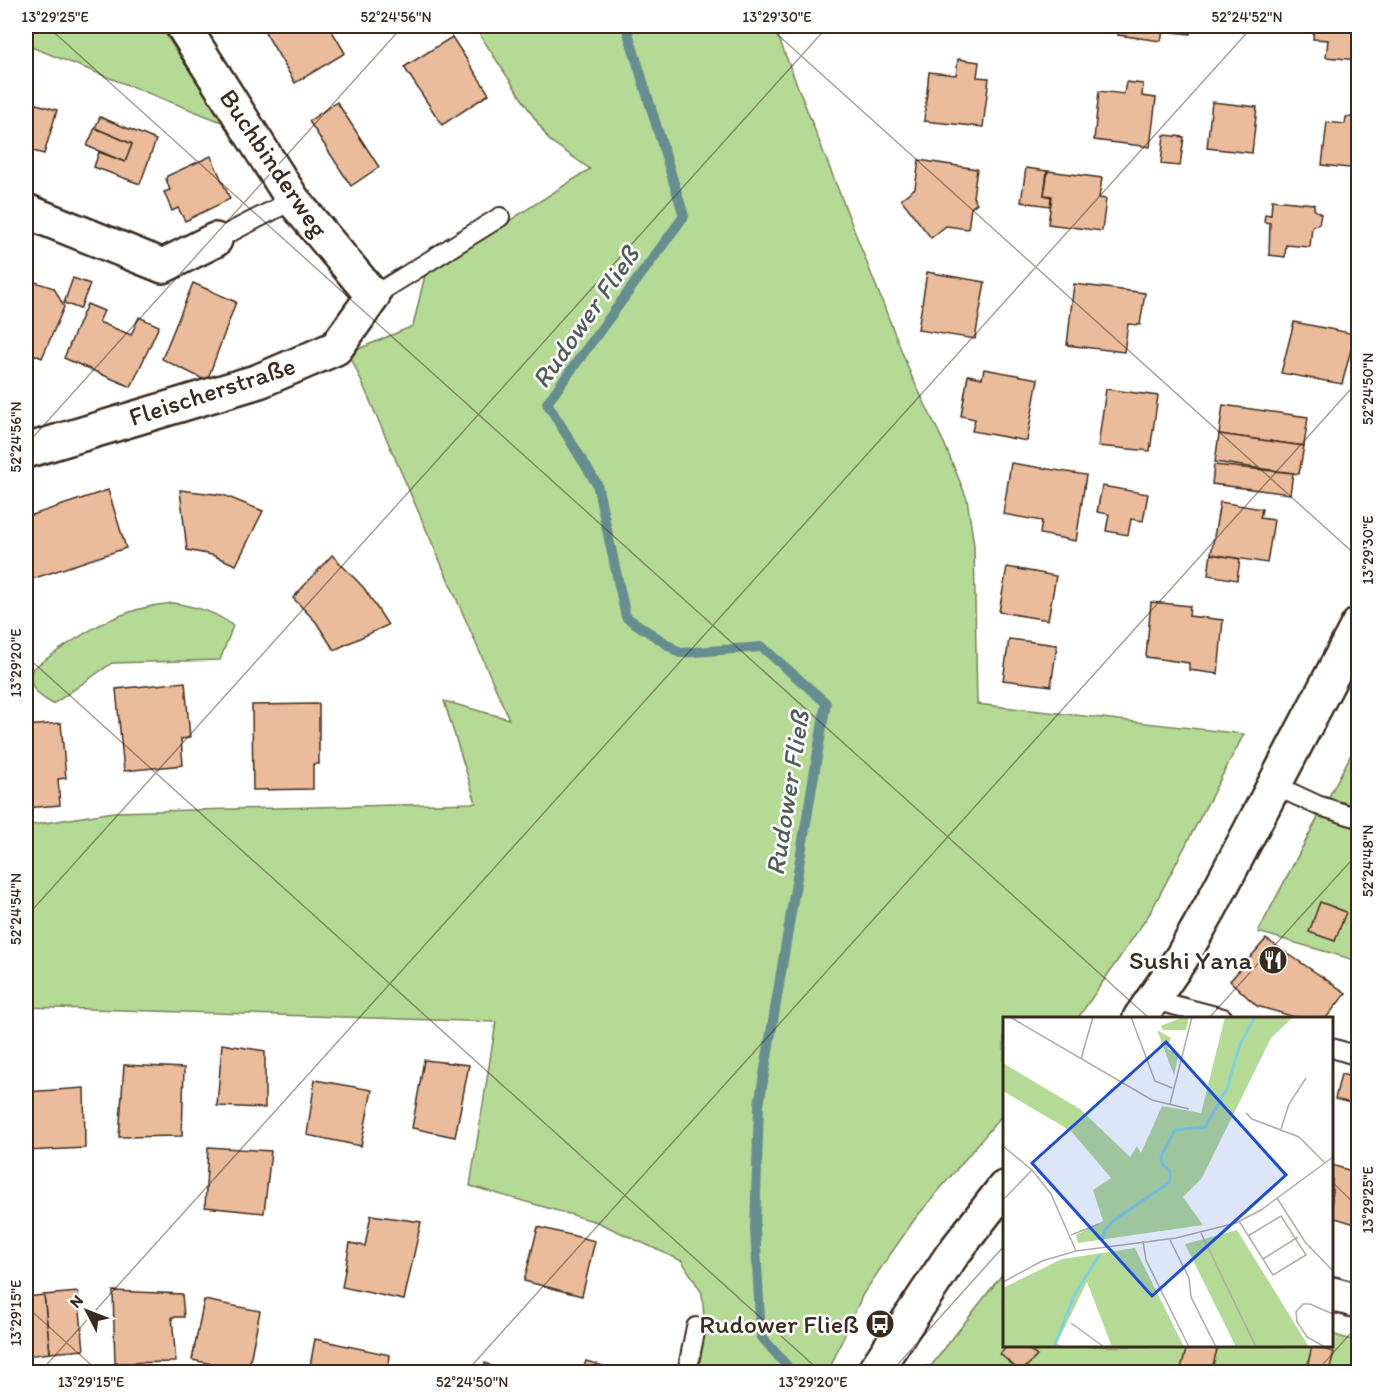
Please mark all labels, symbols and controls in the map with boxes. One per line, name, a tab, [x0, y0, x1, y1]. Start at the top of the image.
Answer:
text: 13°29'25"E	[21, 8, 89, 26]
text: 52°24'56"N	[360, 8, 432, 26]
text: 13°29'30"E	[742, 8, 812, 26]
text: 52°24'52"N	[1211, 8, 1283, 26]
street label: Buchbinderweg	[213, 83, 336, 244]
water label: Rudower Fließ	[524, 238, 647, 394]
street label: Fleischerstraße	[125, 349, 299, 433]
text: 52°24'50"N	[1359, 353, 1377, 425]
text: 52°24'56"N	[7, 401, 25, 473]
text: 13°29'30"E	[1359, 515, 1377, 585]
text: 13°29'20"E	[7, 629, 25, 697]
water label: Rudower Fließ	[758, 707, 816, 877]
text: 52°24'48"N	[1359, 825, 1377, 897]
text: 52°24'54"N	[7, 873, 25, 945]
place label: Sushi Yana	[1129, 944, 1252, 976]
restaurant icon: Sushi Yana	[1257, 944, 1289, 976]
inset map	[1003, 1017, 1333, 1347]
text: 13°29'25"E	[1359, 1166, 1377, 1234]
text: 13°29'15"E	[7, 1280, 25, 1346]
north arrow	[57, 1281, 117, 1341]
text: N	[66, 1291, 87, 1312]
place label: Rudower Fließ	[699, 1308, 859, 1340]
bus stop icon: Rudower Fließ	[864, 1308, 896, 1340]
text: 13°29'15"E	[58, 1373, 124, 1391]
text: 52°24'50"N	[436, 1373, 508, 1391]
text: 13°29'20"E	[779, 1373, 847, 1391]

